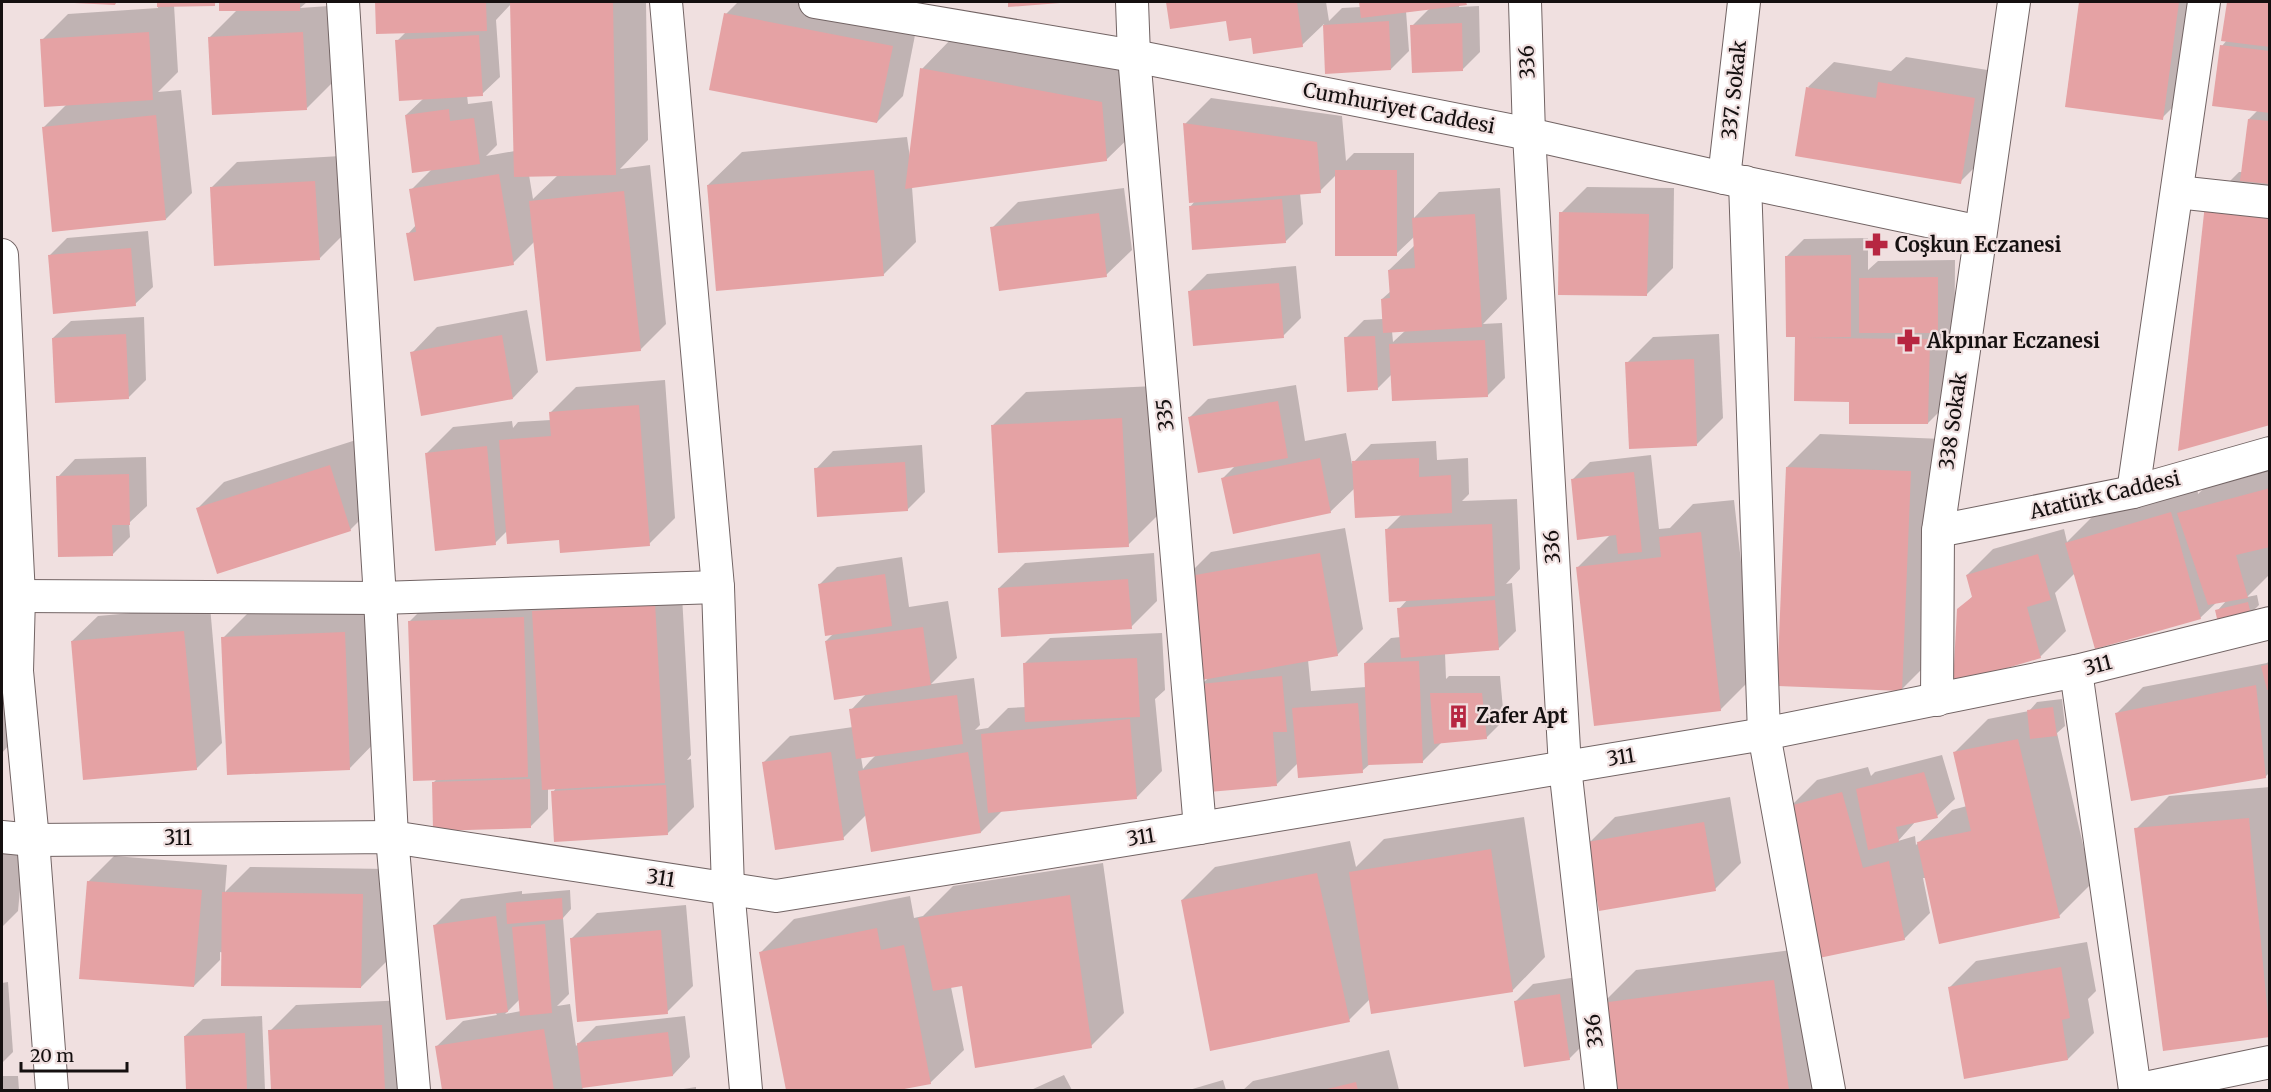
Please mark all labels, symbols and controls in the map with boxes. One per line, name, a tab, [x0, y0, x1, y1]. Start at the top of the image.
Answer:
street label: 337. Sokak	[1716, 39, 1751, 141]
street label: 336	[1513, 45, 1540, 79]
street label: Cumhuriyet Caddesi	[1301, 77, 1497, 138]
pharmacy icon: Coşkun Eczanesi	[1864, 232, 1890, 258]
place label: Coşkun Eczanesi	[1895, 232, 2061, 257]
pharmacy icon: Akpınar Eczanesi	[1896, 328, 1922, 354]
place label: Akpınar Eczanesi	[1926, 328, 2100, 353]
street label: 338 Sokak	[1933, 370, 1972, 471]
street label: 335	[1151, 398, 1178, 432]
street label: Atatürk Caddesi	[2026, 465, 2182, 524]
street label: 336	[1538, 529, 1565, 565]
street label: 311	[2081, 649, 2115, 680]
building icon: Zafer Apt	[1445, 703, 1471, 729]
place label: Zafer Apt	[1476, 703, 1568, 728]
street label: 311	[1605, 742, 1637, 771]
street label: 311	[1125, 822, 1157, 851]
street label: 311	[164, 825, 192, 850]
street label: 311	[645, 863, 677, 892]
street label: 336	[1579, 1013, 1608, 1049]
scale bar	[21, 1035, 128, 1073]
text: 20 m	[30, 1044, 74, 1067]

